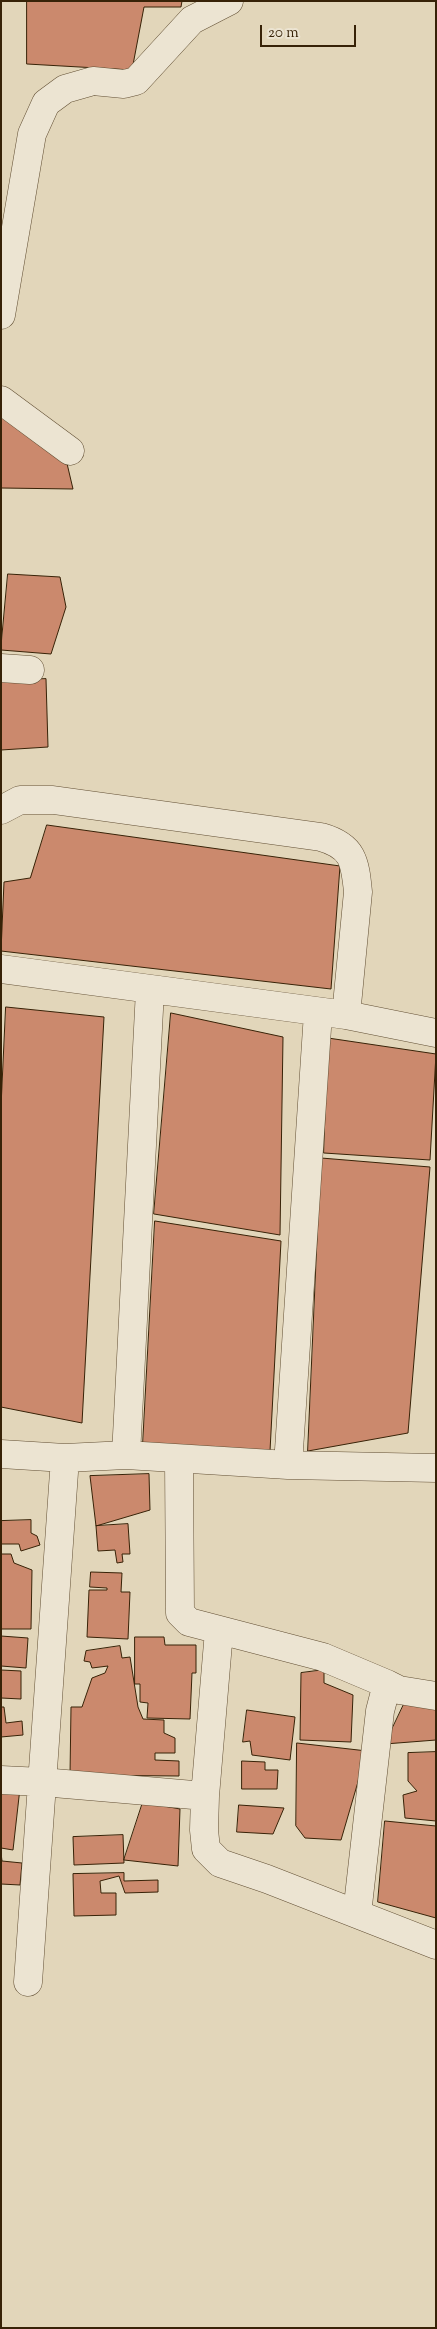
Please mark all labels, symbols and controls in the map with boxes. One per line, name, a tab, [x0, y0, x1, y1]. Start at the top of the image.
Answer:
scale bar	[262, 15, 358, 47]
text: 20 m	[268, 23, 299, 44]

